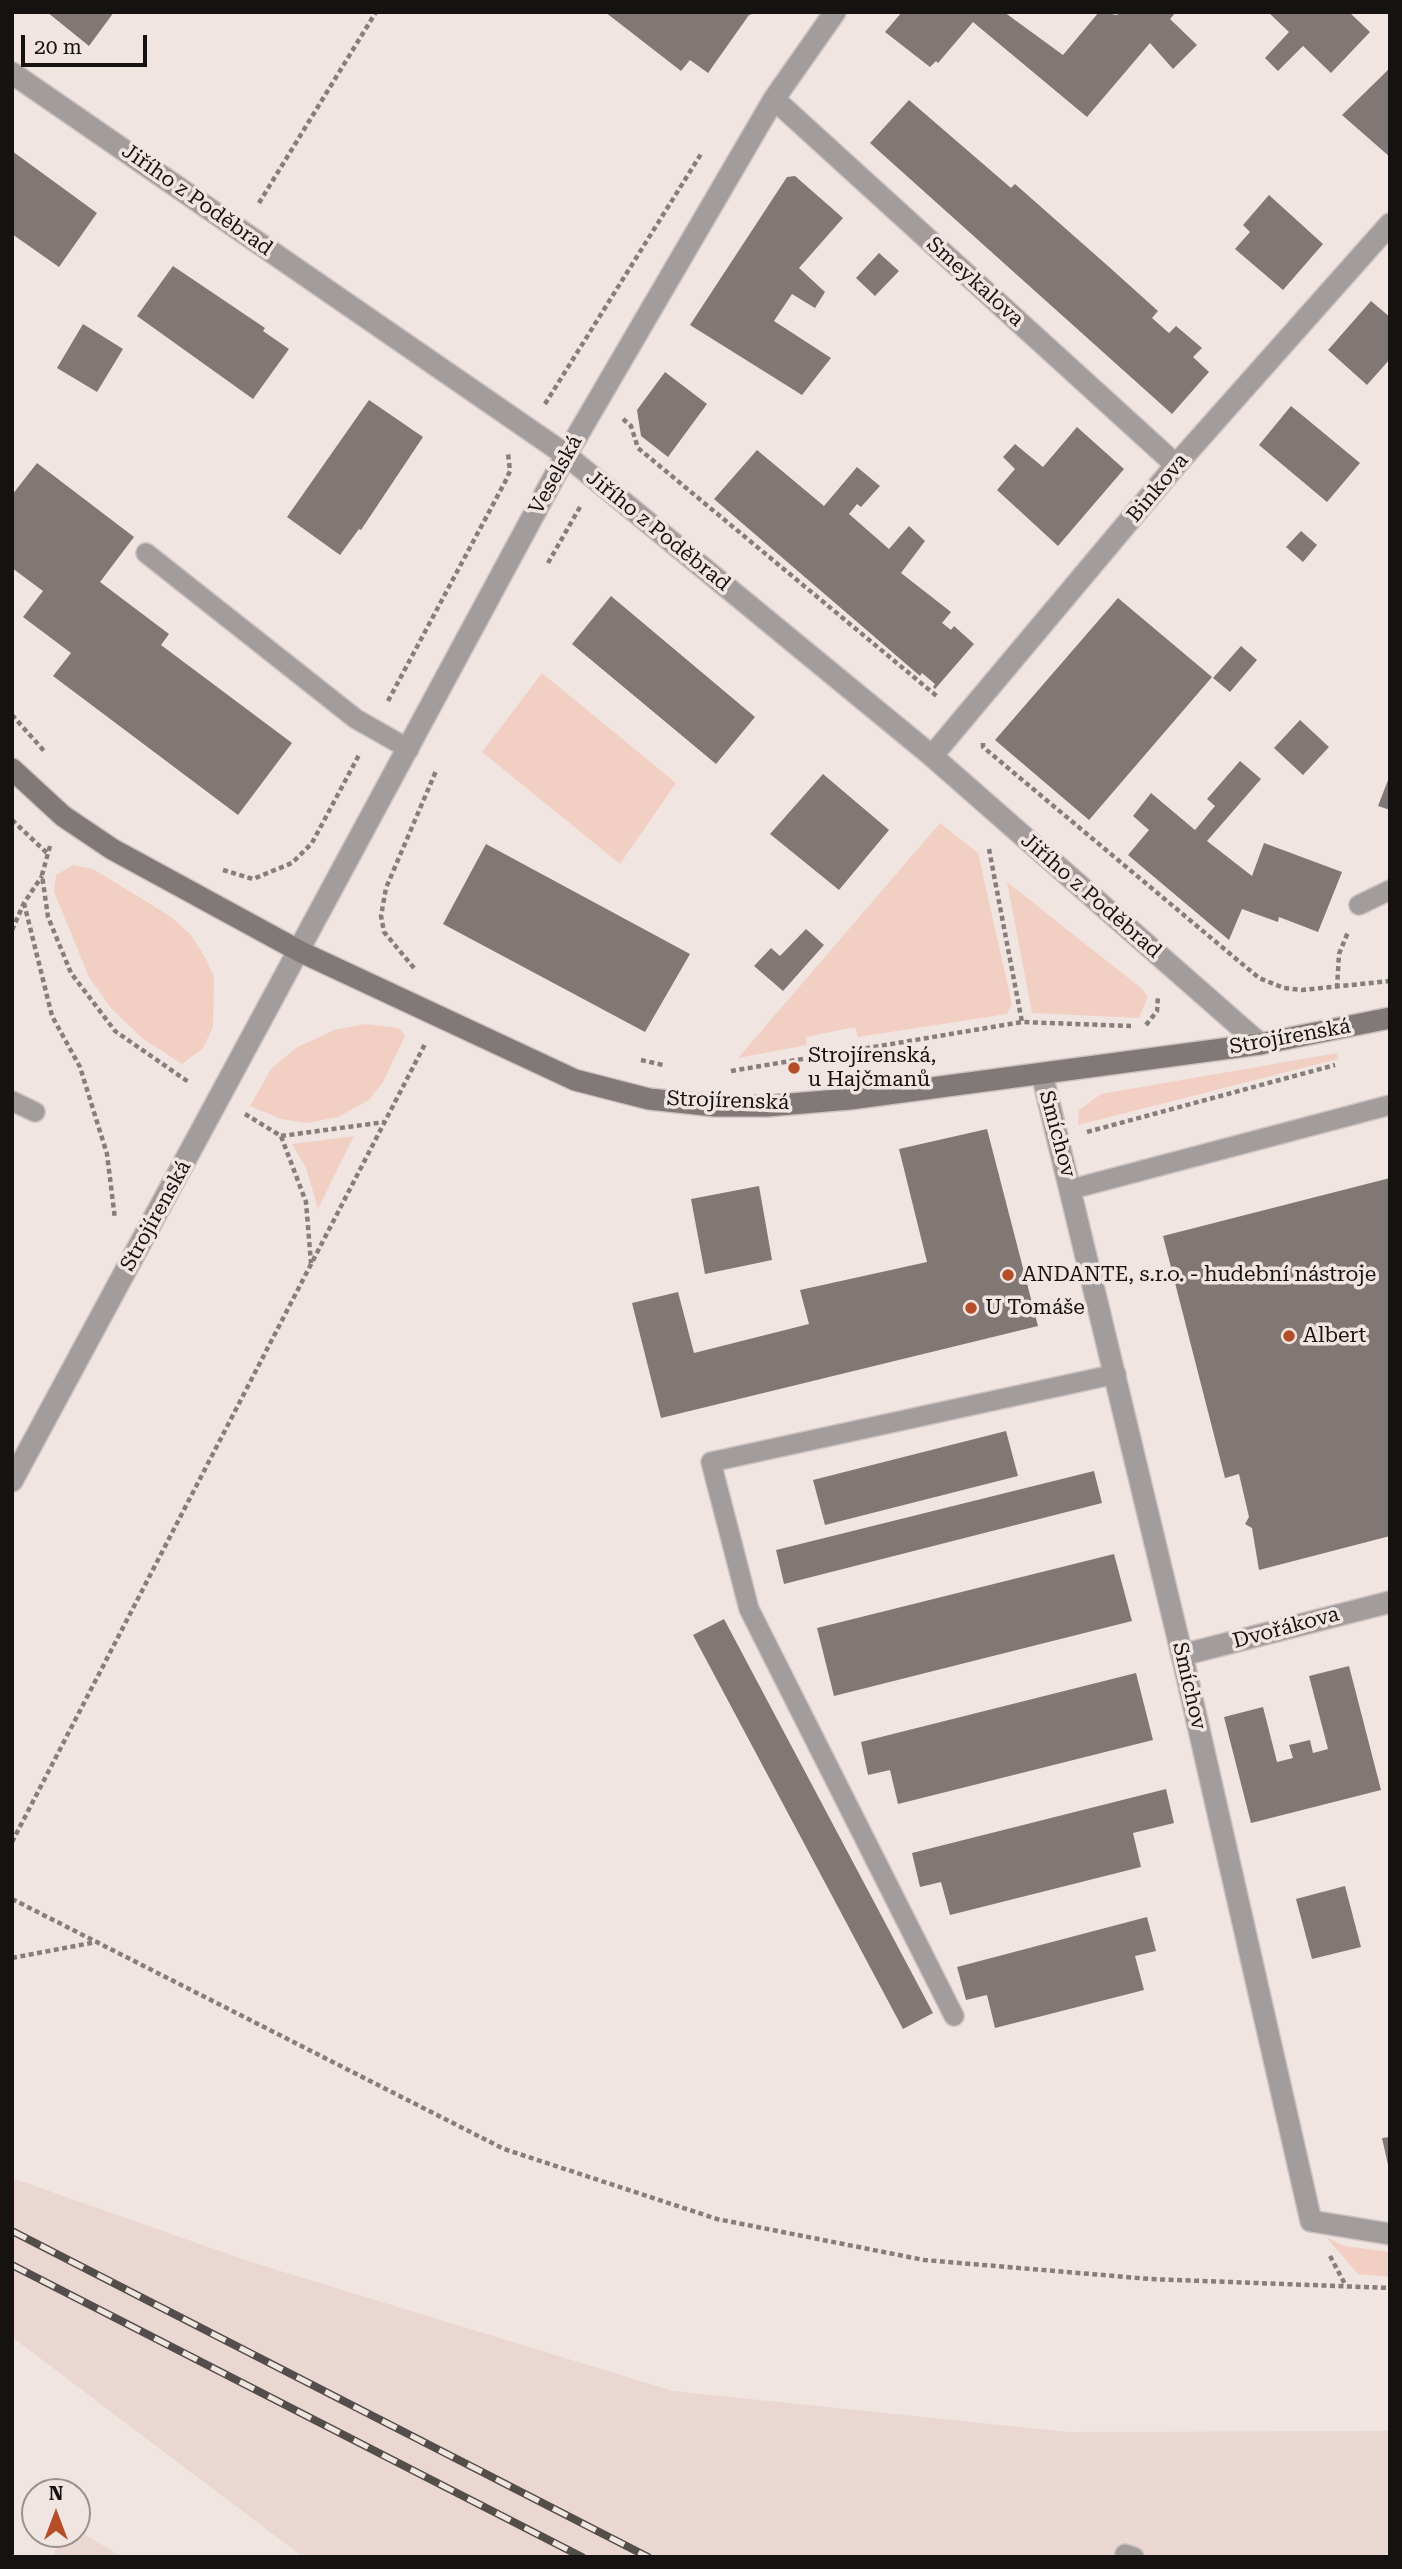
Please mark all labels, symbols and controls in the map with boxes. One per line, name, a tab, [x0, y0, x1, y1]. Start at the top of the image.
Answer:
scale bar	[24, 21, 150, 65]
text: 20 m	[34, 35, 82, 59]
street label: Jiřího z Poděbrad	[117, 139, 277, 261]
street label: Smeykalova	[921, 232, 1029, 332]
street label: Veselská	[524, 431, 588, 519]
street label: Binkova	[1122, 448, 1194, 528]
street label: Jiřího z Poděbrad	[581, 465, 735, 597]
street label: Jiřího z Poděbrad	[1016, 828, 1166, 964]
street label: Strojírenská	[1227, 1014, 1353, 1060]
place label: Strojírenská, u Hajčmanů	[808, 1043, 936, 1093]
marker: Strojírenská, u Hajčmanů	[786, 1060, 802, 1076]
street label: Strojírenská	[666, 1086, 790, 1116]
street label: Smíchov	[1033, 1088, 1081, 1180]
street label: Strojírenská	[115, 1156, 197, 1276]
place label: ANDANTE, s.r.o. - hudební nástroje	[1022, 1262, 1376, 1288]
marker: ANDANTE, s.r.o. - hudební nástroje	[1000, 1267, 1016, 1283]
place label: U Tomáše	[985, 1295, 1085, 1321]
marker: U Tomáše	[963, 1300, 979, 1316]
place label: Albert	[1303, 1323, 1366, 1349]
marker: Albert	[1281, 1328, 1297, 1344]
street label: Dvořákova	[1230, 1602, 1342, 1654]
street label: Smíchov	[1167, 1640, 1211, 1732]
north arrow	[21, 2478, 91, 2548]
text: N	[49, 2482, 63, 2505]

